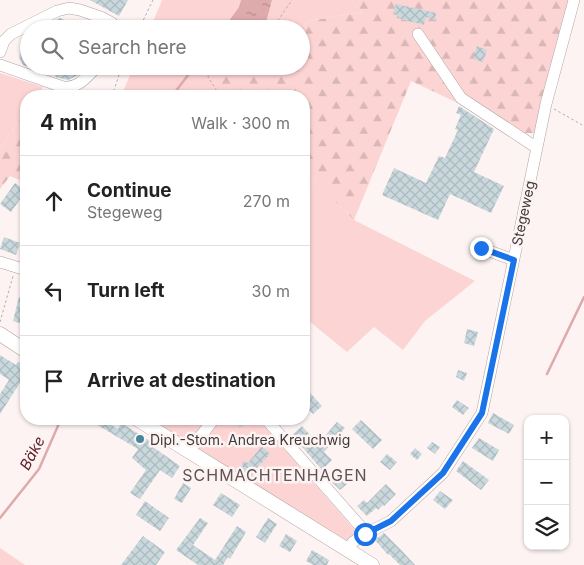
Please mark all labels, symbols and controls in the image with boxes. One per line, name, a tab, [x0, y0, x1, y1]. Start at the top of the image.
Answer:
search box	[20, 20, 310, 75]
icon: search	[38, 34, 66, 62]
text: Search here	[78, 36, 187, 59]
text: 4 min	[40, 110, 97, 135]
text: Walk · 300 m	[191, 113, 290, 133]
text: Continue	[87, 179, 172, 202]
street label: Stegeweg	[508, 179, 538, 247]
icon: ahead	[40, 187, 68, 215]
text: 270 m	[243, 191, 290, 211]
text: Stegeweg	[87, 202, 162, 222]
route end	[470, 237, 493, 260]
icon: left	[40, 277, 68, 305]
text: Turn left	[87, 279, 165, 302]
text: 30 m	[252, 281, 290, 301]
icon: arrive	[40, 367, 68, 395]
text: Arrive at destination	[87, 369, 276, 392]
map controls	[524, 415, 569, 550]
button: +	[524, 415, 569, 460]
place label: Dipl.-Stom. Andrea Kreuchwig	[150, 431, 350, 448]
water label: Bäke	[15, 433, 49, 473]
marker: Dipl.-Stom. Andrea Kreuchwig	[134, 433, 146, 445]
button: −	[524, 460, 569, 505]
district label: SCHMACHTENHAGEN	[182, 465, 368, 485]
button: layers	[524, 505, 569, 550]
route start	[354, 523, 377, 546]

